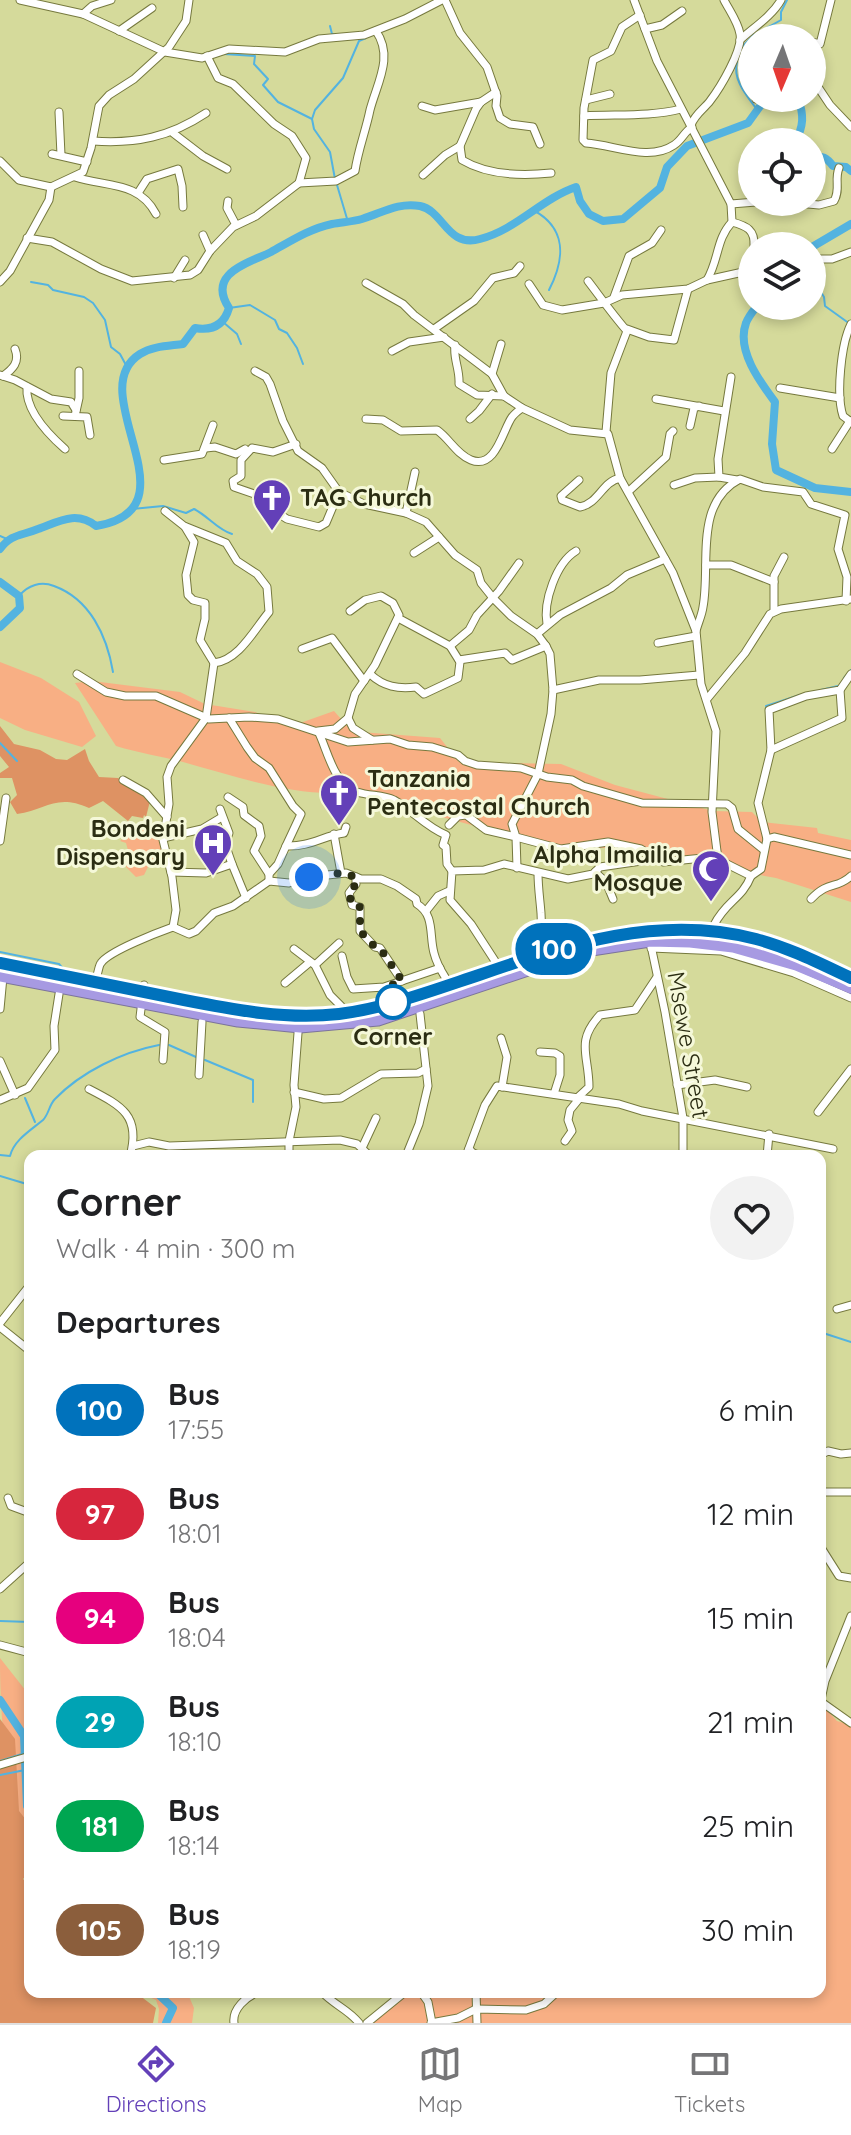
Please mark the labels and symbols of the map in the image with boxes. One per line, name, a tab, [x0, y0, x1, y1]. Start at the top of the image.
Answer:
north arrow	[738, 24, 826, 112]
church icon: TAG Church	[251, 477, 293, 532]
place label: TAG Church	[300, 482, 432, 512]
place label: Tanzania Pentecostal Church	[367, 763, 590, 821]
church icon: Tanzania Pentecostal Church	[318, 772, 360, 827]
place label: Bondeni Dispensary	[56, 813, 185, 871]
hospital icon: Bondeni Dispensary	[192, 822, 234, 877]
place label: Alpha Imailia Mosque	[534, 839, 683, 897]
mosque icon: Alpha Imailia Mosque	[690, 848, 732, 903]
your location	[289, 857, 329, 897]
line badge: 100	[508, 923, 600, 975]
street label: Msewe Street	[661, 969, 717, 1121]
marker: Corner	[376, 985, 410, 1019]
place label: Corner	[353, 1021, 433, 1051]

